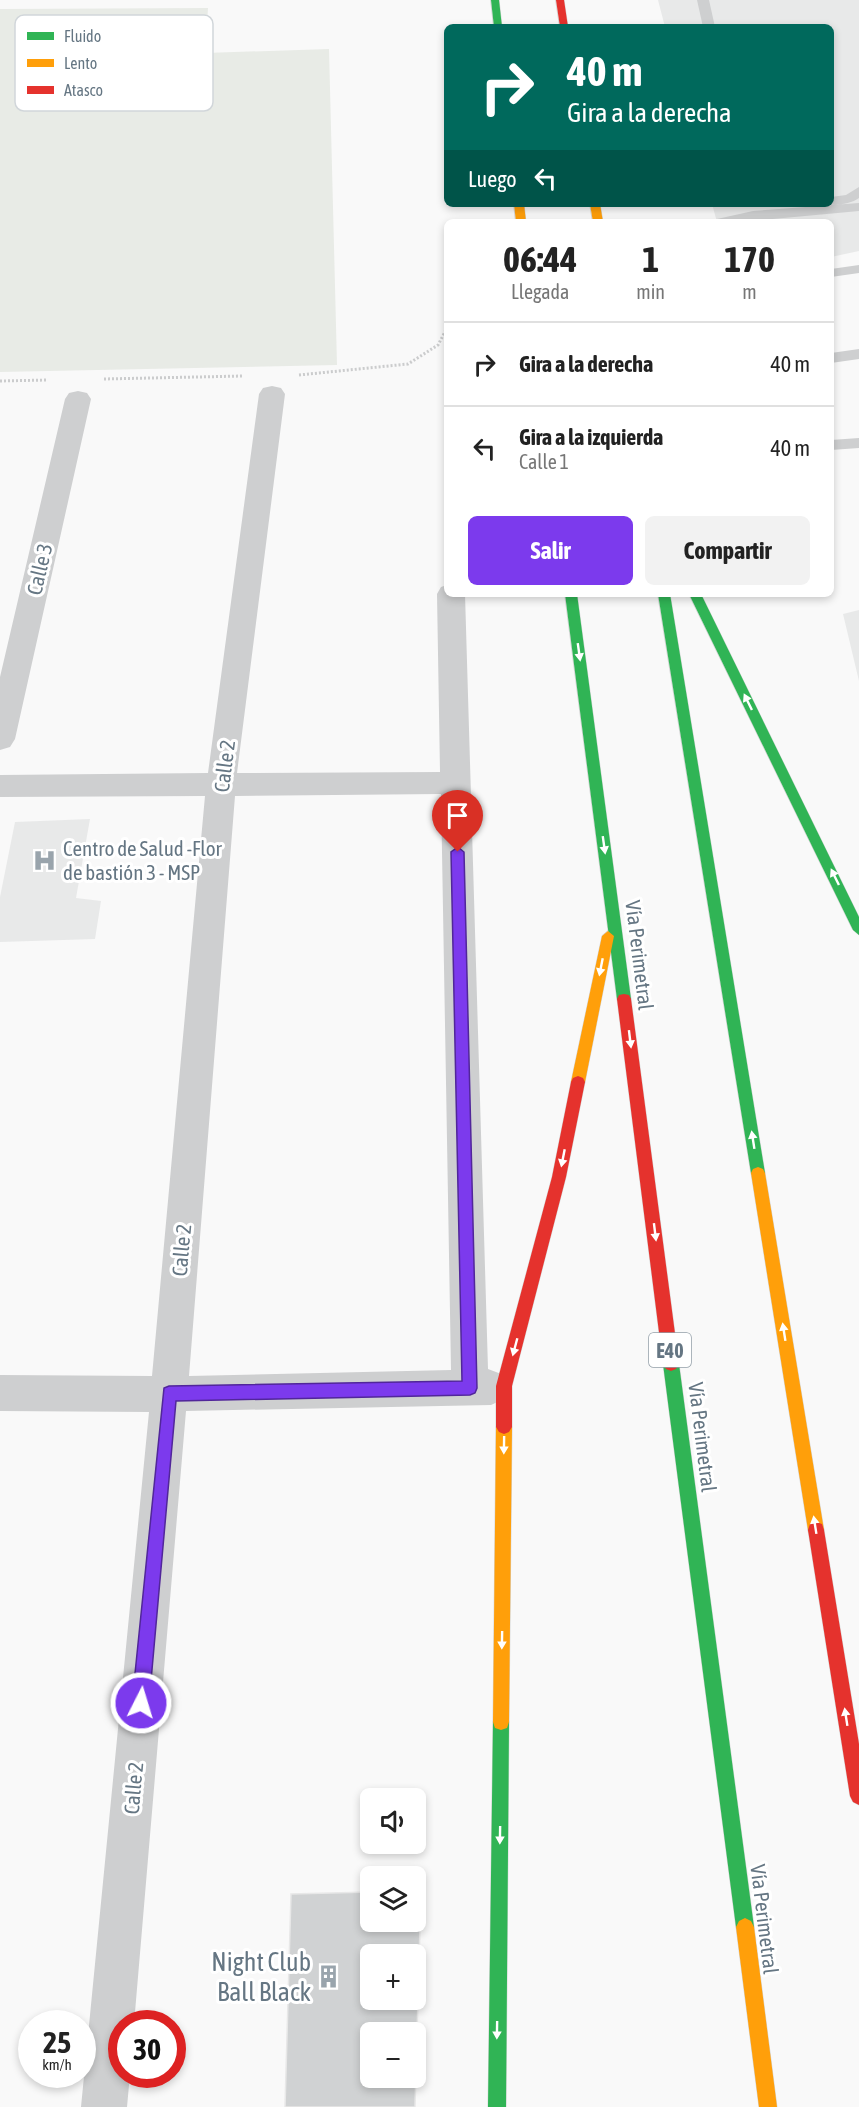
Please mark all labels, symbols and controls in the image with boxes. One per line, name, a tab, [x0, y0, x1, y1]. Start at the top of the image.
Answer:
legend	[15, 15, 213, 111]
text: Fluido	[64, 27, 101, 45]
text: 40 m	[567, 47, 642, 95]
icon: right	[468, 48, 546, 126]
text: Lento	[64, 54, 97, 72]
text: Atasco	[64, 81, 103, 99]
text: Gira a la derecha	[567, 97, 732, 128]
icon: left	[529, 162, 562, 195]
text: Luego	[468, 166, 517, 192]
text: 06:44	[503, 238, 577, 280]
text: 1	[642, 238, 659, 280]
text: 170	[724, 238, 775, 280]
text: Llegada	[511, 280, 569, 303]
text: min	[636, 280, 665, 303]
text: m	[742, 280, 757, 303]
icon: right	[468, 348, 501, 381]
text: Gira a la derecha	[519, 351, 653, 377]
text: 40 m	[770, 351, 810, 377]
text: Gira a la izquierda	[519, 424, 663, 450]
icon: left	[468, 432, 501, 465]
text: 40 m	[770, 435, 810, 461]
text: Calle 1	[519, 450, 569, 473]
button: Salir	[468, 516, 633, 585]
button: Compartir	[645, 516, 810, 585]
street label: Calle 3	[21, 541, 57, 597]
one-way arrow	[574, 643, 583, 662]
one-way arrow	[744, 694, 753, 711]
street label: Calle 2	[209, 739, 239, 793]
pin	[432, 790, 483, 852]
icon: arrive	[441, 799, 474, 832]
place label: Centro de Salud -Flor de bastión 3 - MSP	[63, 836, 223, 884]
one-way arrow	[600, 836, 609, 855]
hospital icon: Centro de Salud -Flor de bastión 3 - MSP	[32, 847, 58, 873]
one-way arrow	[830, 869, 839, 886]
street label: Vía Perimetral	[621, 899, 659, 1012]
one-way arrow	[596, 958, 605, 977]
one-way arrow	[625, 1029, 634, 1048]
one-way arrow	[748, 1130, 757, 1149]
one-way arrow	[558, 1149, 567, 1168]
street label: Calle 2	[167, 1223, 195, 1277]
one-way arrow	[650, 1223, 659, 1242]
one-way arrow	[779, 1323, 788, 1342]
road number: E40	[649, 1333, 691, 1367]
one-way arrow	[509, 1338, 519, 1356]
street label: Vía Perimetral	[684, 1381, 722, 1494]
one-way arrow	[499, 1435, 509, 1454]
one-way arrow	[810, 1515, 819, 1534]
one-way arrow	[497, 1630, 506, 1649]
position arrow	[109, 1671, 173, 1735]
one-way arrow	[842, 1707, 851, 1726]
street label: Calle 2	[119, 1761, 147, 1815]
map controls	[360, 1788, 426, 2088]
button: sound	[360, 1788, 426, 1854]
one-way arrow	[495, 1825, 504, 1844]
street label: Vía Perimetral	[746, 1863, 784, 1976]
button: layers	[360, 1866, 426, 1932]
button: +	[360, 1944, 426, 2010]
place label: Night Club Ball Black	[211, 1947, 311, 2007]
building icon: Night Club Ball Black	[316, 1964, 342, 1990]
speed limit sign: 30	[108, 2010, 186, 2088]
one-way arrow	[493, 2020, 502, 2039]
button: −	[360, 2022, 426, 2088]
text: 25	[43, 2025, 71, 2059]
text: km/h	[42, 2056, 72, 2073]

